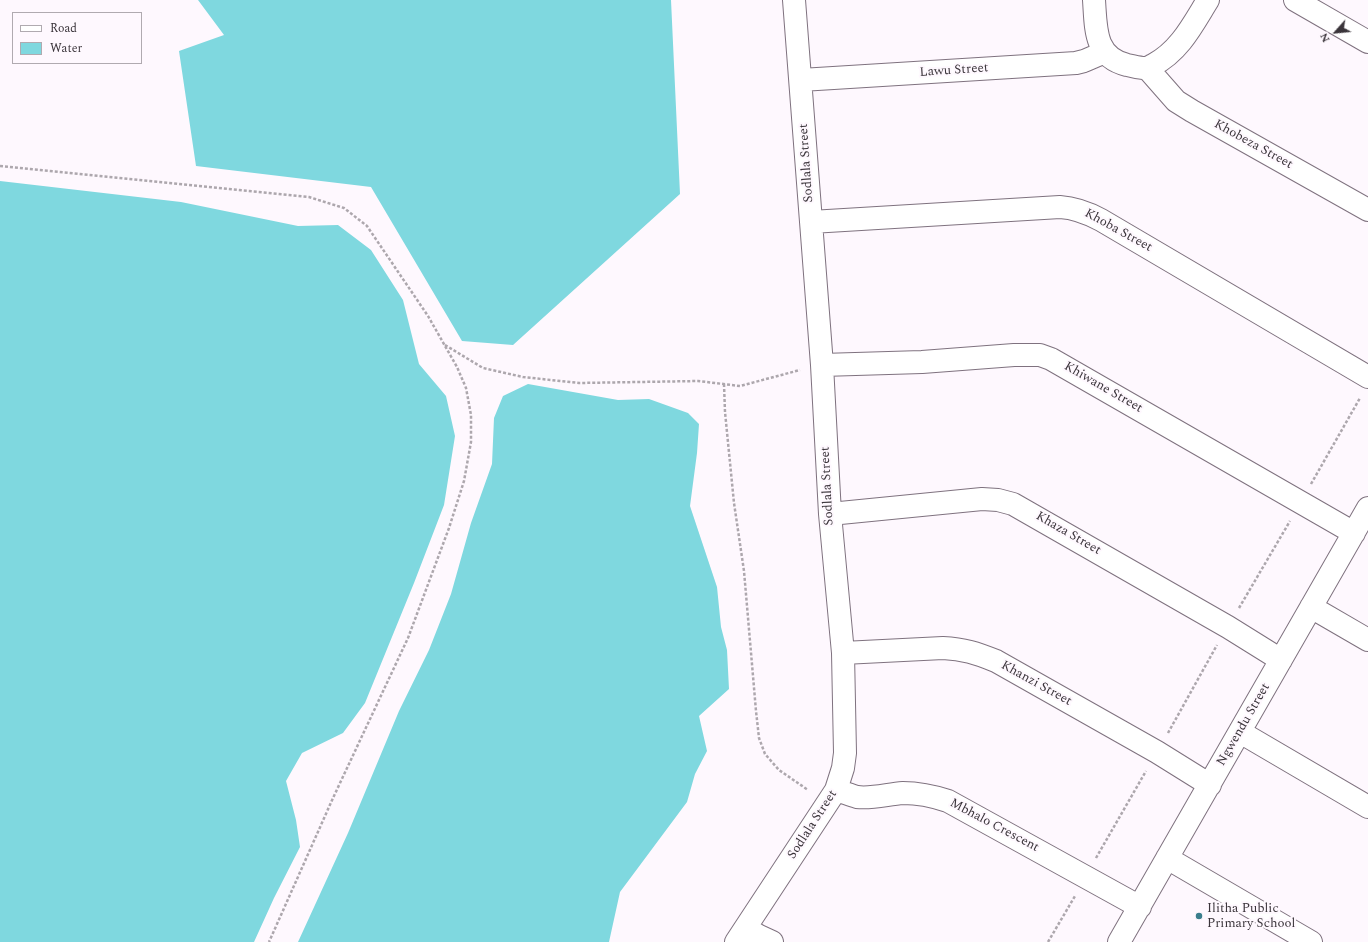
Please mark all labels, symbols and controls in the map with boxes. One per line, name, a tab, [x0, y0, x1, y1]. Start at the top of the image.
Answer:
legend	[12, 12, 142, 64]
north arrow	[1316, 12, 1356, 52]
text: Road	[50, 19, 77, 38]
text: N	[1315, 30, 1334, 46]
text: Water	[50, 39, 82, 58]
street label: Lawu Street	[919, 61, 989, 81]
street label: Khobeza Street	[1211, 117, 1295, 173]
street label: Sodlala Street	[796, 123, 818, 203]
street label: Khoba Street	[1082, 206, 1154, 256]
street label: Khiwane Street	[1061, 359, 1145, 417]
street label: Sodlala Street	[818, 446, 838, 526]
street label: Khaza Street	[1033, 509, 1103, 559]
street label: Khanzi Street	[998, 658, 1074, 710]
street label: Ngwendu Street	[1214, 681, 1274, 769]
street label: Sodlala Street	[785, 788, 841, 862]
street label: Mbhalo Crescent	[947, 796, 1041, 856]
place label: Ilitha Public Primary School	[1207, 901, 1295, 932]
marker: Ilitha Public Primary School	[1194, 911, 1204, 921]

